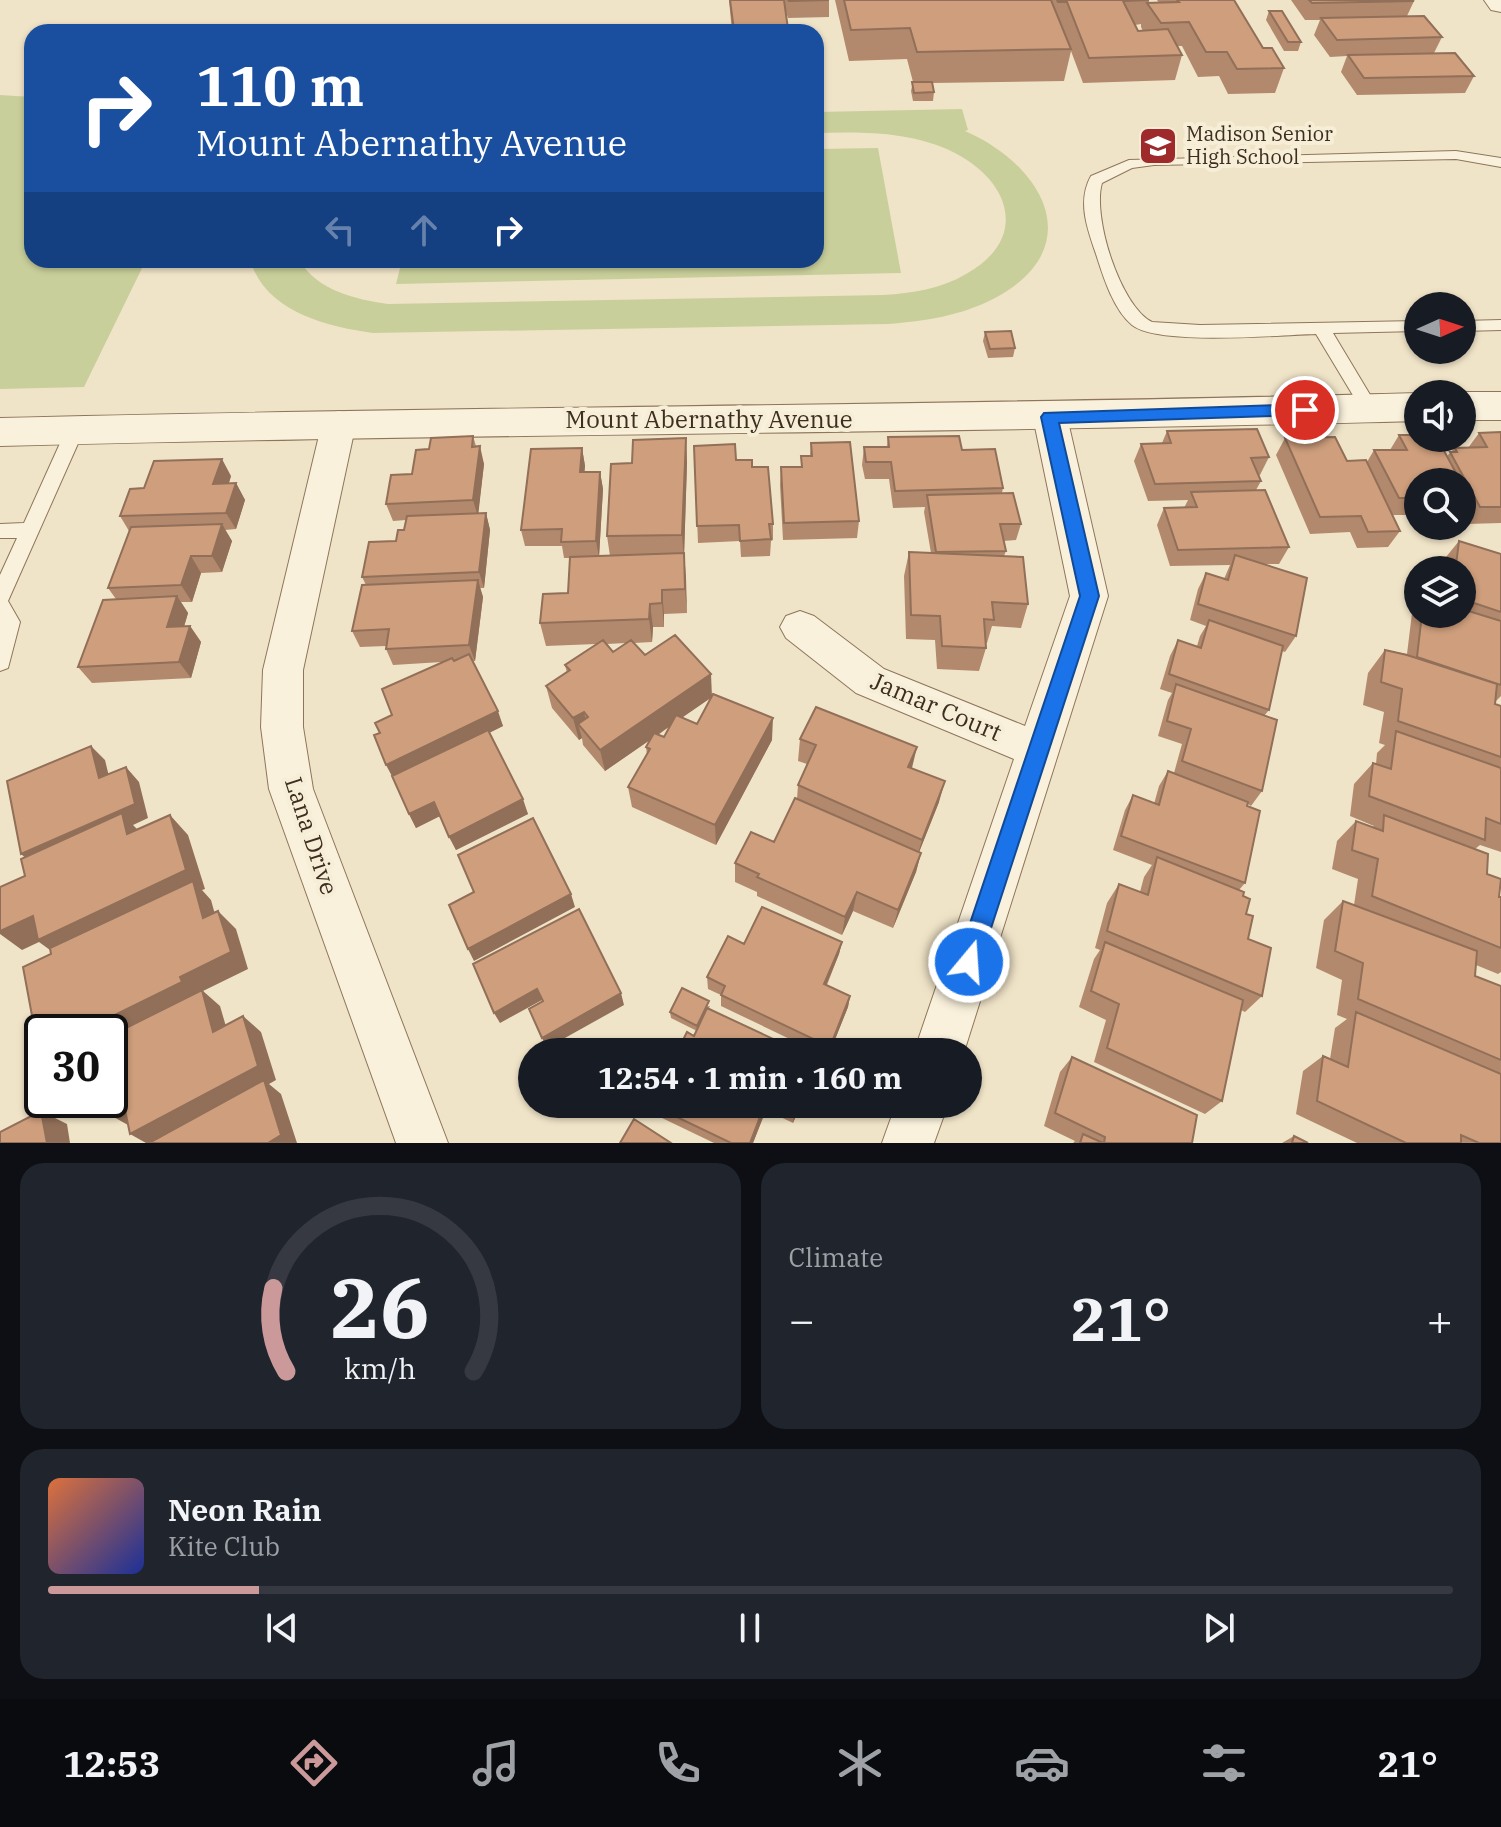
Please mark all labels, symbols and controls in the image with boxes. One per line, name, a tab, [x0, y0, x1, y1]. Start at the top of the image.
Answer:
text: 110 m	[196, 49, 364, 121]
icon: right	[64, 56, 168, 160]
text: Mount Abernathy Avenue	[196, 119, 627, 166]
place label: Madison Senior High School	[1186, 120, 1333, 170]
school or university icon: Madison Senior High School	[1137, 125, 1179, 167]
icon: left	[318, 208, 362, 252]
icon: ahead	[402, 208, 446, 252]
icon: right	[486, 208, 530, 252]
north arrow	[1404, 292, 1476, 364]
map controls	[1404, 292, 1476, 628]
pin	[1271, 376, 1339, 444]
button: sound	[1404, 380, 1476, 452]
icon: arrive	[1283, 388, 1327, 432]
street label: Mount Abernathy Avenue	[565, 403, 853, 435]
button: search	[1404, 468, 1476, 540]
button: layers	[1404, 556, 1476, 628]
street label: Jamar Court	[866, 664, 1007, 748]
street label: Lana Drive	[278, 773, 346, 899]
position arrow	[927, 920, 1011, 1004]
speed limit sign: 30	[24, 1014, 128, 1118]
text: 12:54 · 1 min · 160 m	[598, 1058, 902, 1097]
text: Climate	[789, 1240, 883, 1274]
text: 26	[330, 1253, 430, 1361]
text: 21°	[1071, 1279, 1171, 1358]
text: −	[789, 1291, 815, 1348]
text: +	[1427, 1291, 1453, 1348]
text: km/h	[344, 1350, 416, 1387]
text: Neon Rain	[168, 1490, 322, 1529]
text: Kite Club	[168, 1529, 280, 1563]
icon: previous	[260, 1606, 304, 1650]
icon: pause	[728, 1606, 772, 1650]
icon: next	[1197, 1606, 1241, 1650]
icon: directions	[286, 1735, 342, 1791]
icon: music	[468, 1735, 524, 1791]
icon: phone	[650, 1735, 706, 1791]
icon: climate	[832, 1735, 888, 1791]
icon: car	[1014, 1735, 1070, 1791]
icon: filters	[1196, 1735, 1252, 1791]
text: 12:53	[63, 1740, 160, 1787]
text: 21°	[1378, 1740, 1438, 1787]

